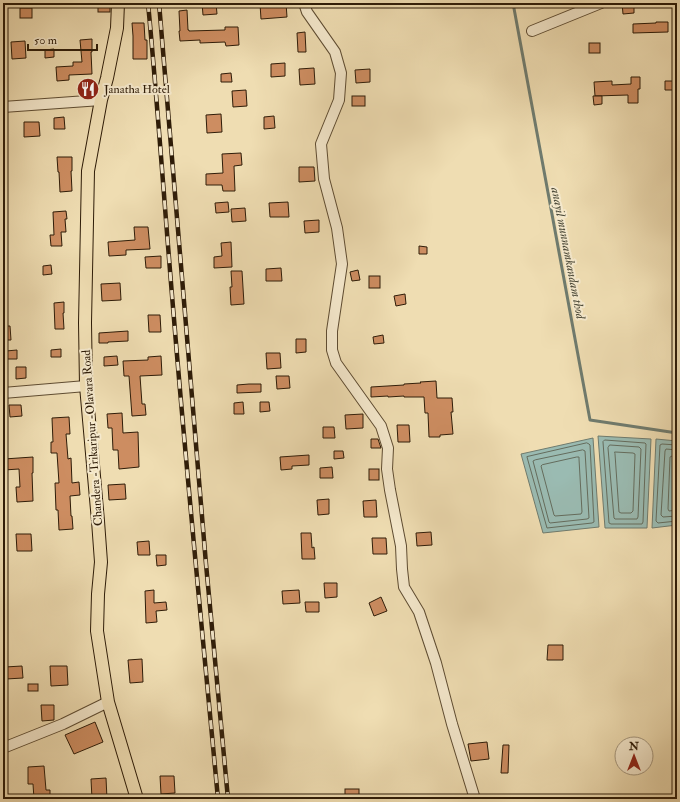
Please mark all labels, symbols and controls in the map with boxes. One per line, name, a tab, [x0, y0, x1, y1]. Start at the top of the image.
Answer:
scale bar	[28, 26, 97, 52]
text: 50 m	[34, 33, 58, 48]
restaurant icon: Janatha Hotel	[75, 76, 101, 102]
place label: Janatha Hotel	[103, 82, 170, 97]
water label: anayil munnamkandam thod	[547, 185, 589, 322]
street label: Chandera -Trikaripur -Olavara Road	[79, 349, 106, 527]
north arrow	[614, 736, 654, 776]
text: N	[628, 740, 640, 753]

